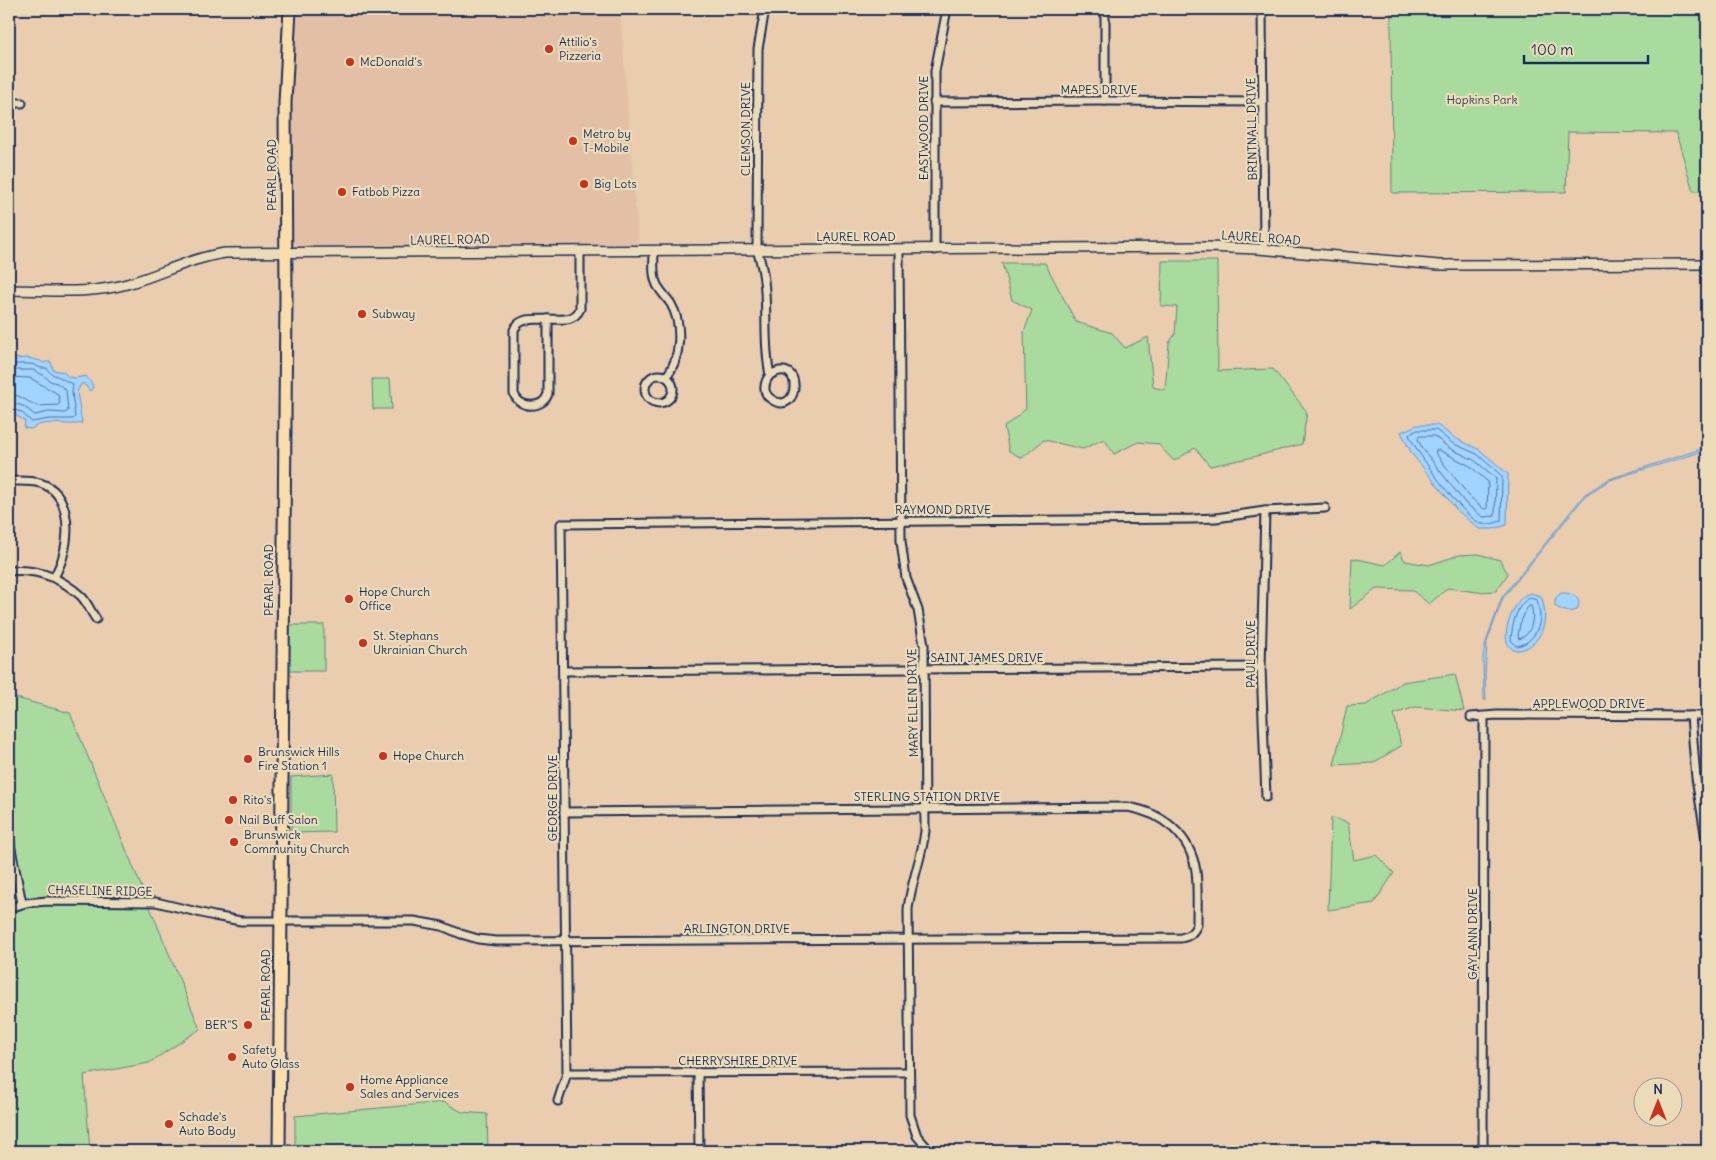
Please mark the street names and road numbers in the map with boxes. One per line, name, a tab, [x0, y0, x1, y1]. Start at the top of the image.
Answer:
street label: EASTWOOD DRIVE	[916, 76, 931, 180]
street label: BRINTNALL DRIVE	[1243, 77, 1260, 181]
street label: CLEMSON DRIVE	[738, 82, 753, 176]
street label: MAPES DRIVE	[1060, 82, 1138, 97]
street label: PEARL ROAD	[264, 139, 279, 211]
street label: LAUREL ROAD	[1221, 227, 1301, 248]
street label: LAUREL ROAD	[816, 229, 896, 244]
street label: LAUREL ROAD	[410, 231, 490, 248]
street label: RAYMOND DRIVE	[895, 502, 991, 517]
street label: PEARL ROAD	[261, 544, 276, 616]
street label: PAUL DRIVE	[1243, 620, 1258, 688]
street label: MARY ELLEN DRIVE	[904, 649, 921, 757]
street label: SAINT JAMES DRIVE	[930, 650, 1044, 665]
street label: APPLEWOOD DRIVE	[1533, 696, 1645, 711]
street label: GEORGE DRIVE	[545, 755, 560, 841]
street label: STERLING STATION DRIVE	[854, 789, 1000, 804]
street label: CHASELINE RIDGE	[47, 882, 153, 899]
street label: GAYLANN DRIVE	[1465, 888, 1480, 980]
street label: ARLINGTON DRIVE	[684, 921, 790, 936]
street label: PEARL ROAD	[258, 949, 273, 1021]
street label: CHERRYSHIRE DRIVE	[678, 1053, 798, 1068]

